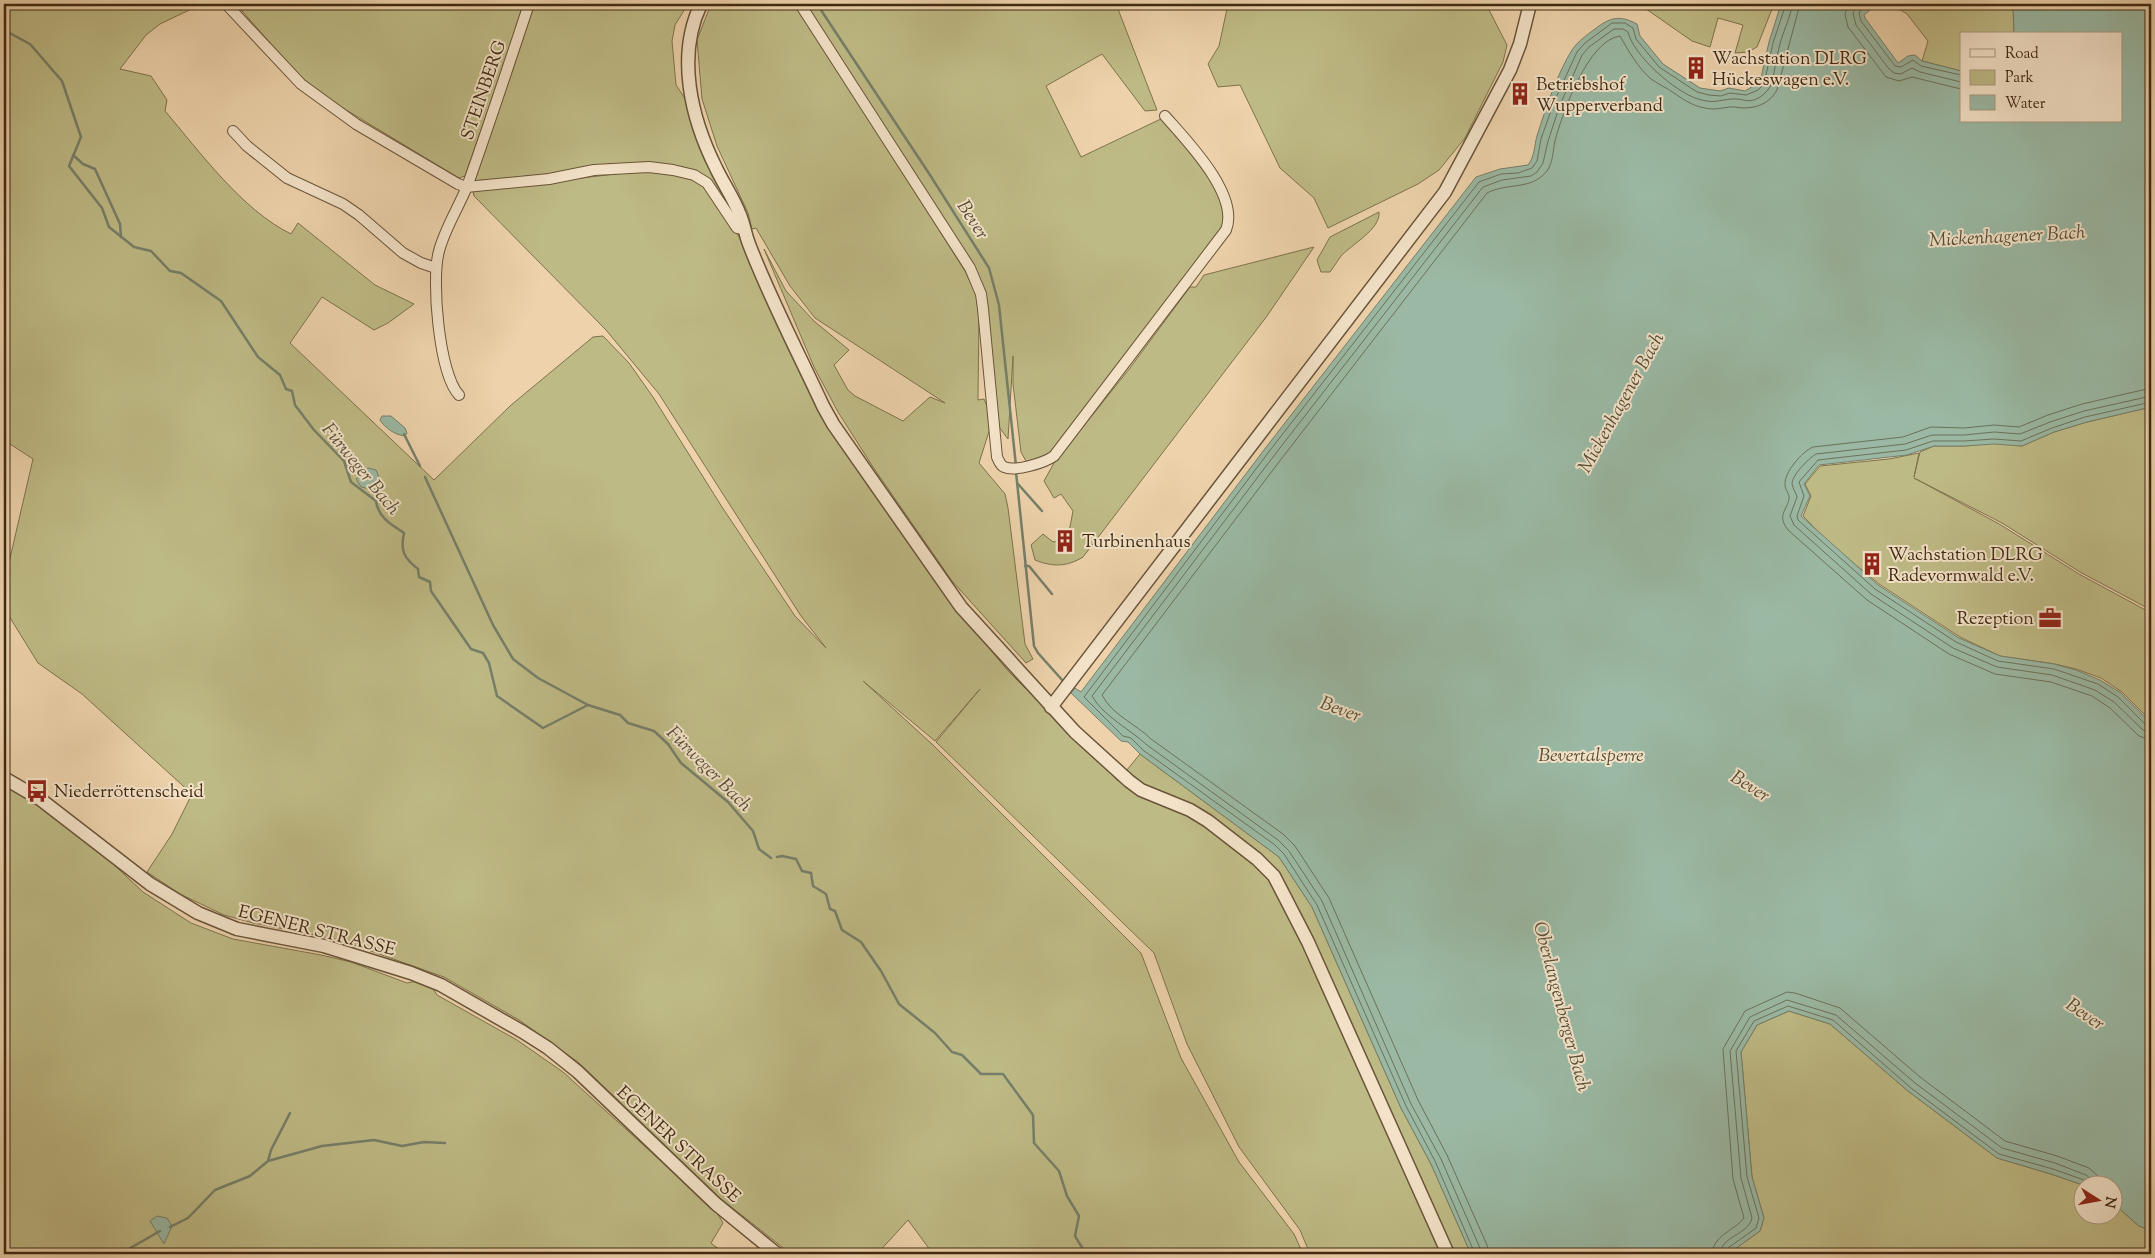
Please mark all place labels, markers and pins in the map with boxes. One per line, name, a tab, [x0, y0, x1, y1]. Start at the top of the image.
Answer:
place label: Wachstation DLRG Hückeswagen e.V.	[1712, 47, 1867, 94]
building icon: Wachstation DLRG Hückeswagen e.V.	[1683, 55, 1709, 81]
place label: Betriebshof Wupperverband	[1536, 73, 1663, 120]
building icon: Betriebshof Wupperverband	[1507, 81, 1533, 107]
building icon: Turbinenhaus	[1052, 528, 1078, 554]
place label: Turbinenhaus	[1082, 530, 1191, 556]
place label: Wachstation DLRG Radevormwald e.V.	[1888, 543, 2043, 590]
building icon: Wachstation DLRG Radevormwald e.V.	[1859, 551, 1885, 577]
office icon: Rezeption	[2037, 605, 2063, 631]
place label: Rezeption	[1957, 607, 2034, 633]
bus stop icon: Niederröttenscheid	[24, 778, 50, 804]
place label: Niederröttenscheid	[54, 780, 204, 806]

